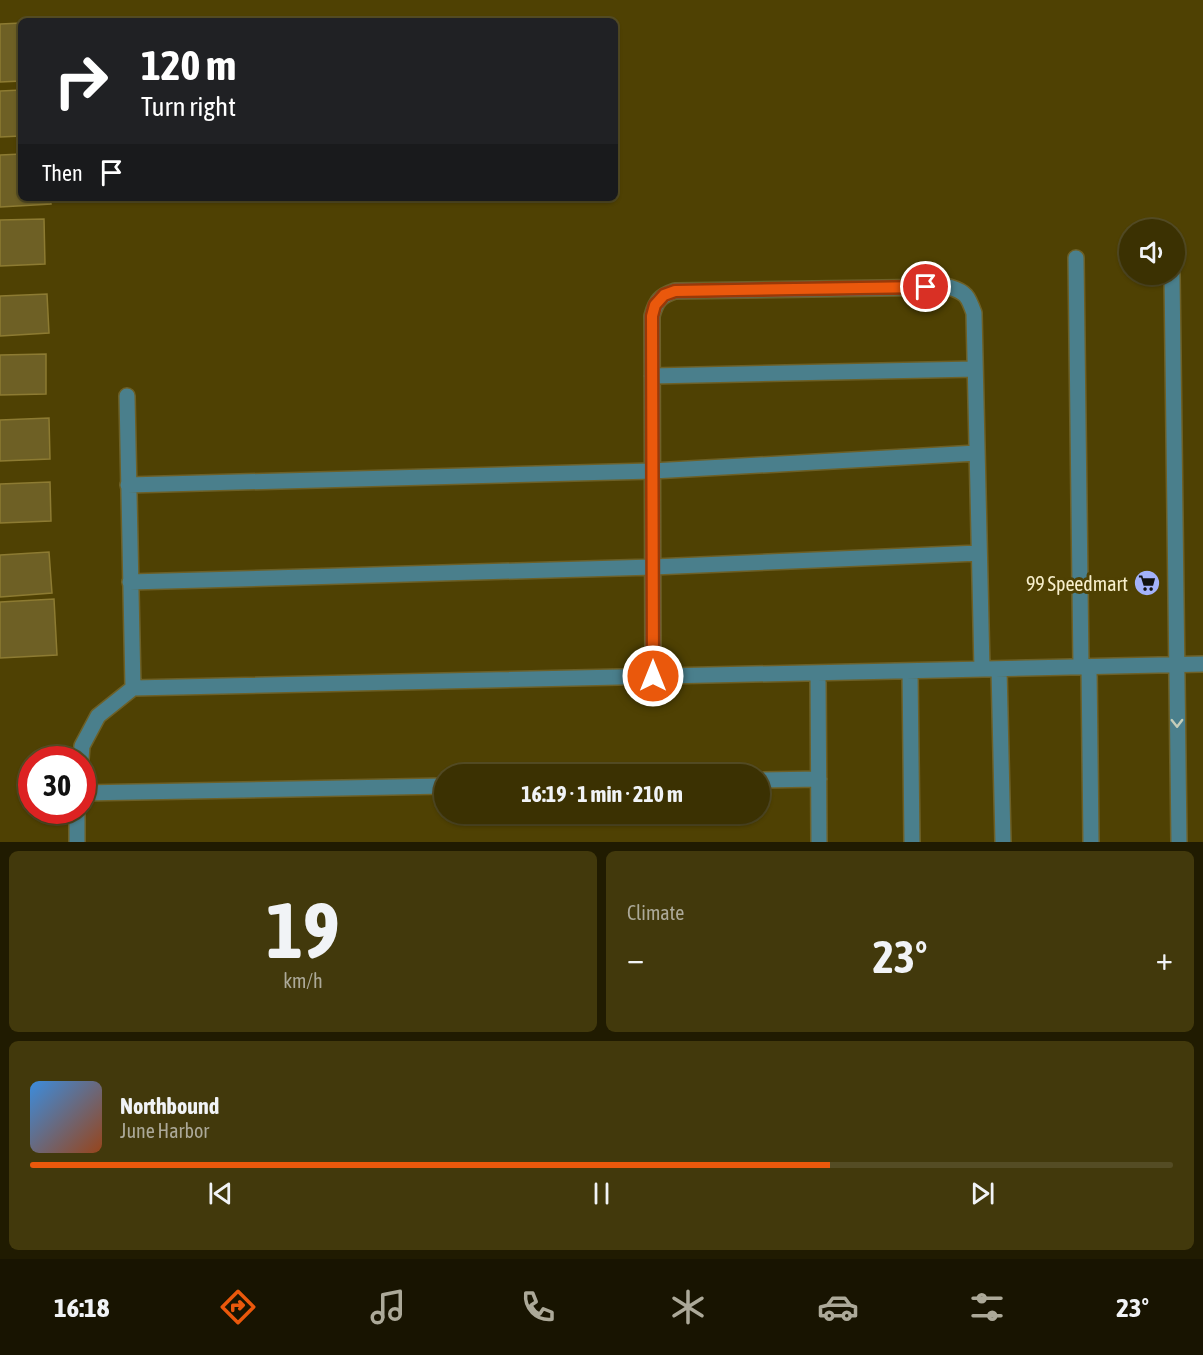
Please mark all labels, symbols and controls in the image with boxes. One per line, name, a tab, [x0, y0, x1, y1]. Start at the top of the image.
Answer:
text: 120 m	[141, 41, 236, 89]
icon: right	[42, 42, 120, 120]
text: Turn right	[141, 91, 236, 122]
icon: arrive	[95, 156, 128, 189]
text: Then	[42, 160, 83, 186]
map controls	[1119, 219, 1185, 285]
button: sound	[1119, 219, 1185, 285]
pin	[900, 261, 951, 312]
icon: arrive	[909, 270, 942, 303]
supermarket icon: 99 Speedmart	[1132, 568, 1162, 598]
place label: 99 Speedmart	[1026, 572, 1128, 595]
position arrow	[621, 644, 685, 708]
one-way arrow	[1171, 719, 1183, 728]
speed limit sign: 30	[18, 746, 96, 824]
text: 16:19 · 1 min · 210 m	[521, 781, 683, 807]
text: 19	[266, 885, 340, 975]
text: Climate	[627, 901, 684, 924]
text: 23°	[873, 931, 927, 983]
text: −	[627, 939, 644, 977]
text: +	[1156, 939, 1173, 977]
text: km/h	[283, 969, 323, 992]
text: Northbound	[120, 1093, 219, 1119]
text: June Harbor	[120, 1119, 209, 1142]
icon: previous	[204, 1177, 237, 1210]
icon: pause	[585, 1177, 618, 1210]
icon: next	[966, 1177, 999, 1210]
icon: directions	[217, 1286, 259, 1328]
icon: music	[367, 1286, 409, 1328]
icon: phone	[517, 1286, 559, 1328]
icon: climate	[667, 1286, 709, 1328]
icon: car	[817, 1286, 859, 1328]
icon: filters	[966, 1286, 1008, 1328]
text: 16:18	[54, 1292, 109, 1323]
text: 23°	[1116, 1292, 1149, 1323]

